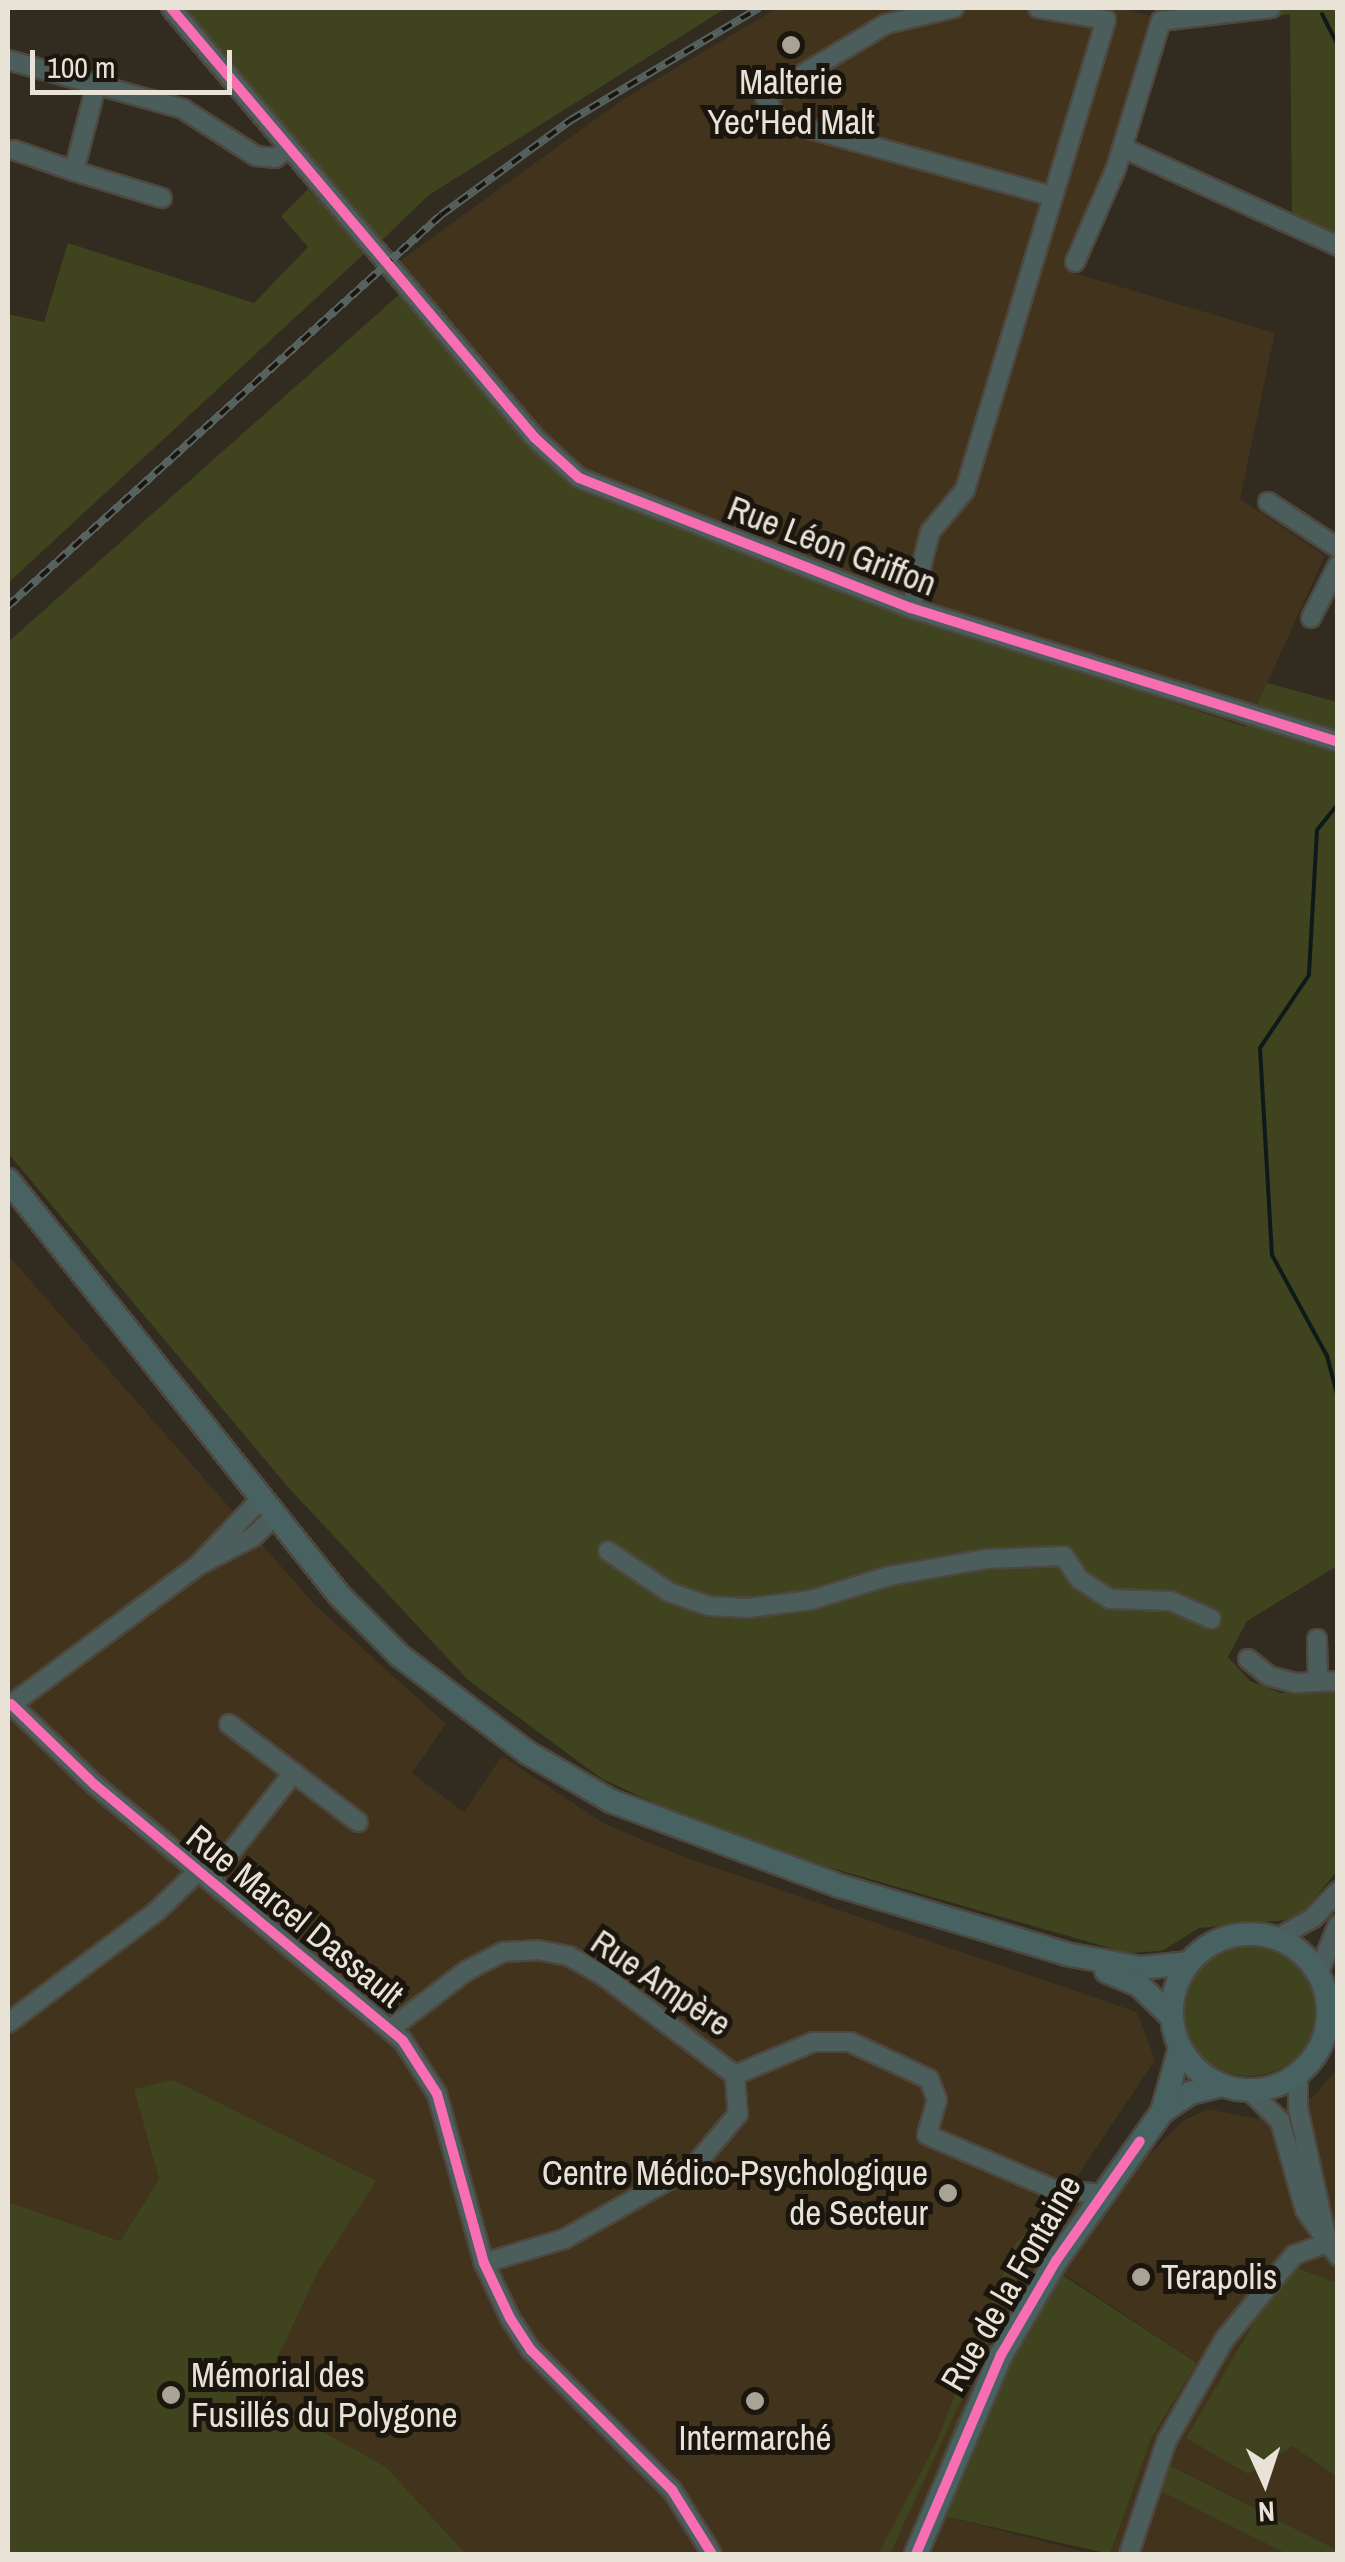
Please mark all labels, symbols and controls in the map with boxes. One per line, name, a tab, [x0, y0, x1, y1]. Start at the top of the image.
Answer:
scale bar	[35, 30, 238, 92]
marker: Malterie Yec'Hed Malt	[780, 34, 802, 56]
text: 100 m	[47, 47, 115, 87]
place label: Malterie Yec'Hed Malt	[707, 61, 875, 143]
street label: Rue Léon Griffon	[722, 487, 942, 605]
street label: Rue Marcel Dassault	[178, 1816, 412, 2016]
street label: Rue Ampère	[582, 1921, 740, 2045]
place label: Centre Médico-Psychologique de Secteur	[542, 2152, 928, 2234]
street label: Rue de la Fontaine	[932, 2167, 1090, 2399]
marker: Centre Médico-Psychologique de Secteur	[937, 2182, 959, 2204]
place label: Terapolis	[1161, 2256, 1277, 2298]
marker: Terapolis	[1130, 2266, 1152, 2288]
place label: Mémorial des Fusillés du Polygone	[191, 2354, 457, 2436]
marker: Mémorial des Fusillés du Polygone	[160, 2384, 182, 2406]
marker: Intermarché	[744, 2390, 766, 2412]
place label: Intermarché	[678, 2417, 832, 2459]
north arrow	[1215, 2432, 1315, 2532]
text: N	[1257, 2493, 1276, 2531]

